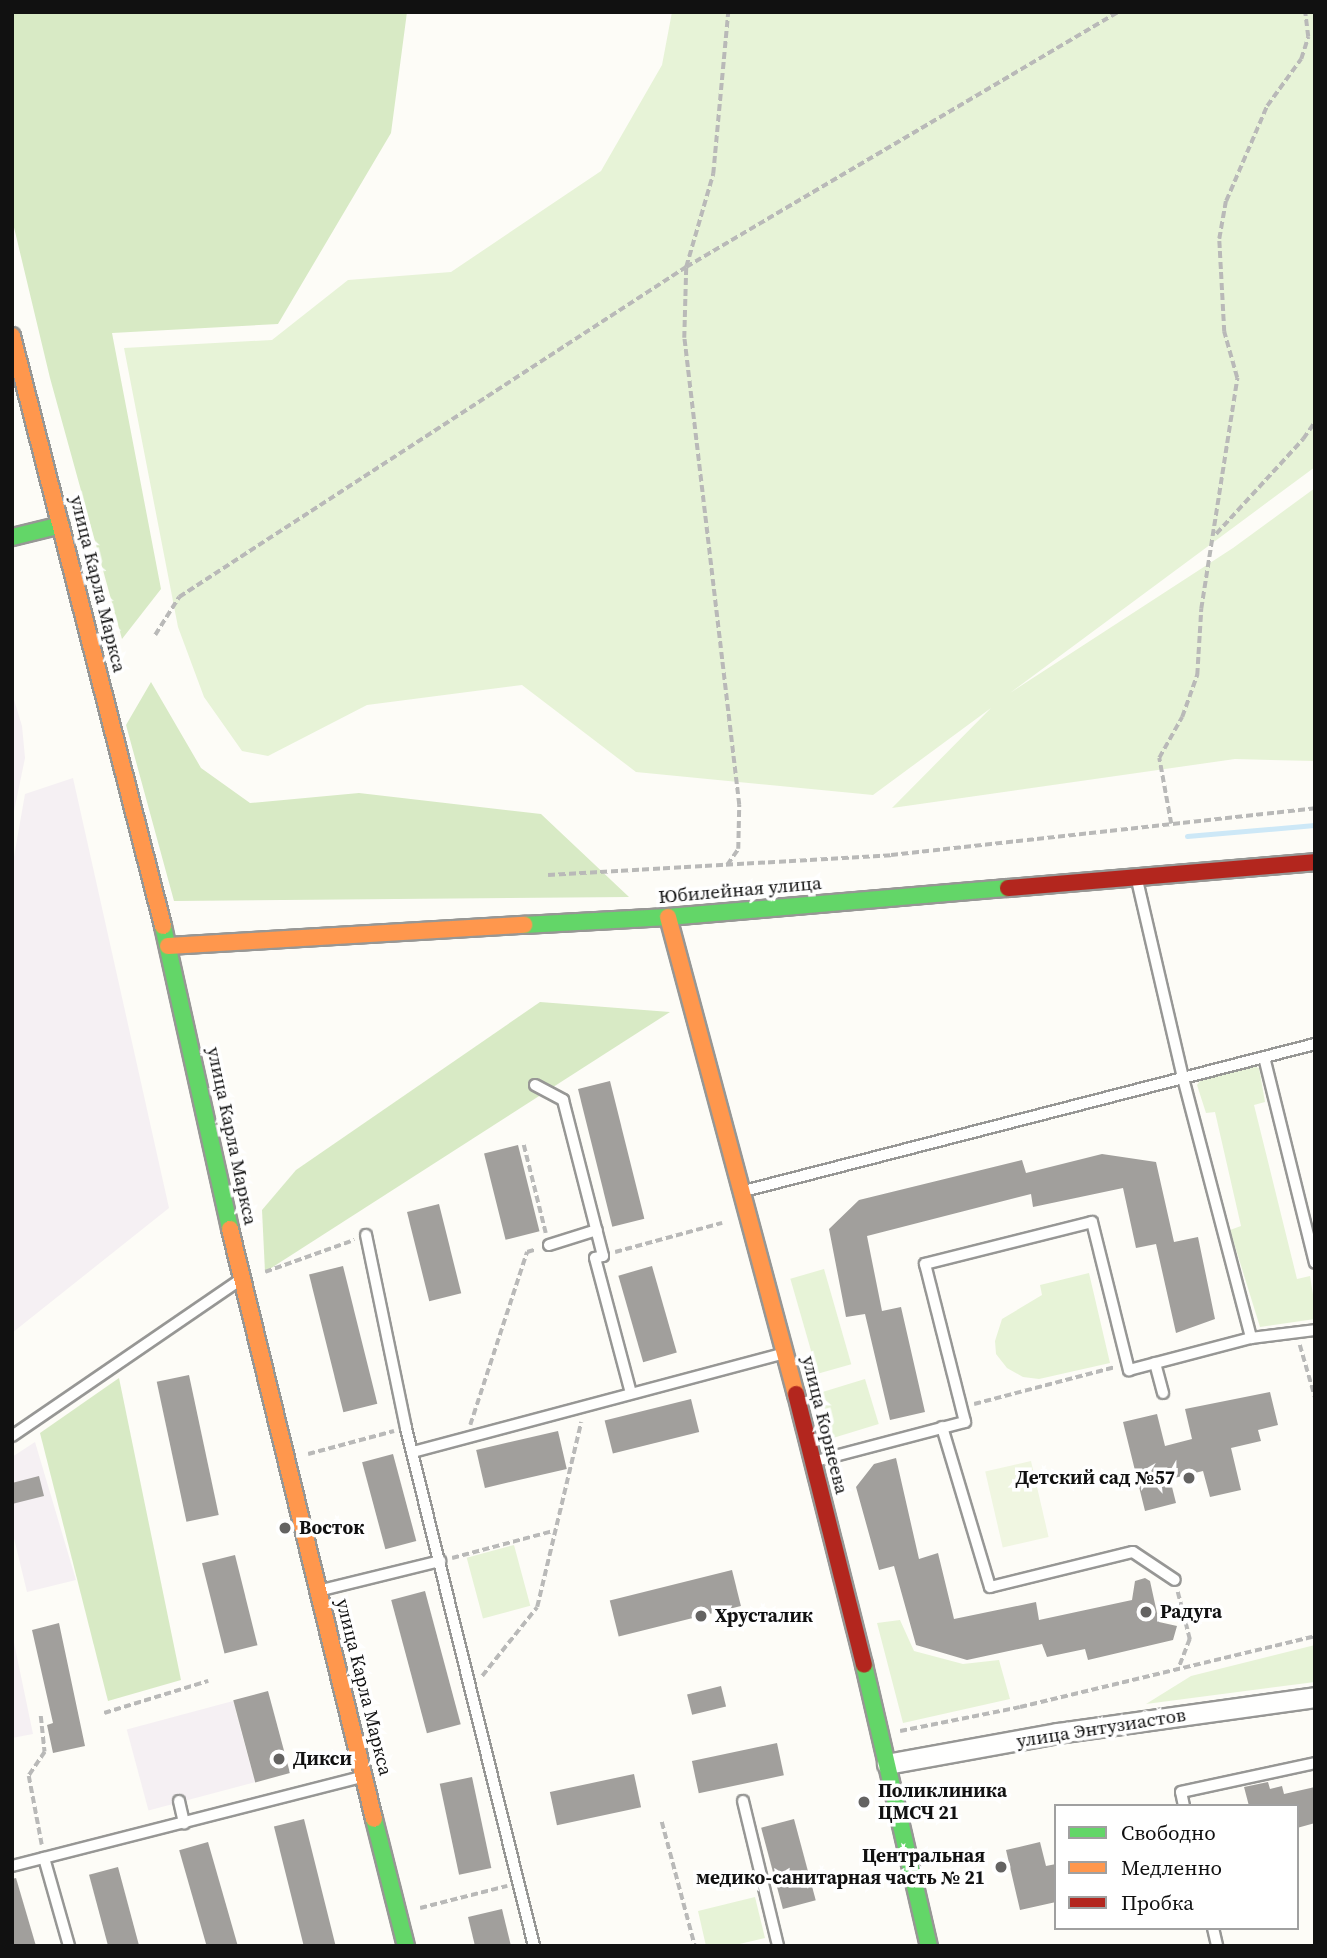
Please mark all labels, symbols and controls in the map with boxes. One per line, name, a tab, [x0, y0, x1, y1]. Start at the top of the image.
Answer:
street label: улица Карла Маркса	[65, 493, 131, 675]
street label: Юбилейная улица	[657, 872, 823, 908]
street label: улица Карла Маркса	[202, 1045, 262, 1227]
street label: улица Корнеева	[797, 1353, 853, 1497]
place label: Детский сад №57	[1015, 1467, 1175, 1489]
marker: Детский сад №57	[1181, 1470, 1197, 1486]
place label: Восток	[299, 1517, 364, 1539]
marker: Восток	[277, 1520, 293, 1536]
street label: улица Карла Маркса	[331, 1596, 397, 1778]
place label: Радуга	[1160, 1601, 1222, 1623]
marker: Радуга	[1138, 1604, 1154, 1620]
place label: Хрусталик	[715, 1605, 813, 1627]
marker: Хрусталик	[693, 1608, 709, 1624]
street label: улица Энтузиастов	[1015, 1703, 1187, 1753]
place label: Дикси	[293, 1748, 352, 1770]
marker: Дикси	[271, 1751, 287, 1767]
place label: Поликлиника ЦМСЧ 21	[878, 1780, 1007, 1824]
marker: Поликлиника ЦМСЧ 21	[856, 1794, 872, 1810]
legend	[1054, 1804, 1299, 1930]
text: Свободно	[1121, 1818, 1216, 1847]
place label: Центральная медико-санитарная часть № 21	[696, 1845, 985, 1889]
text: Медленно	[1121, 1853, 1222, 1882]
marker: Центральная медико-санитарная часть № 21	[991, 1857, 1011, 1877]
text: Пробка	[1121, 1888, 1194, 1917]

